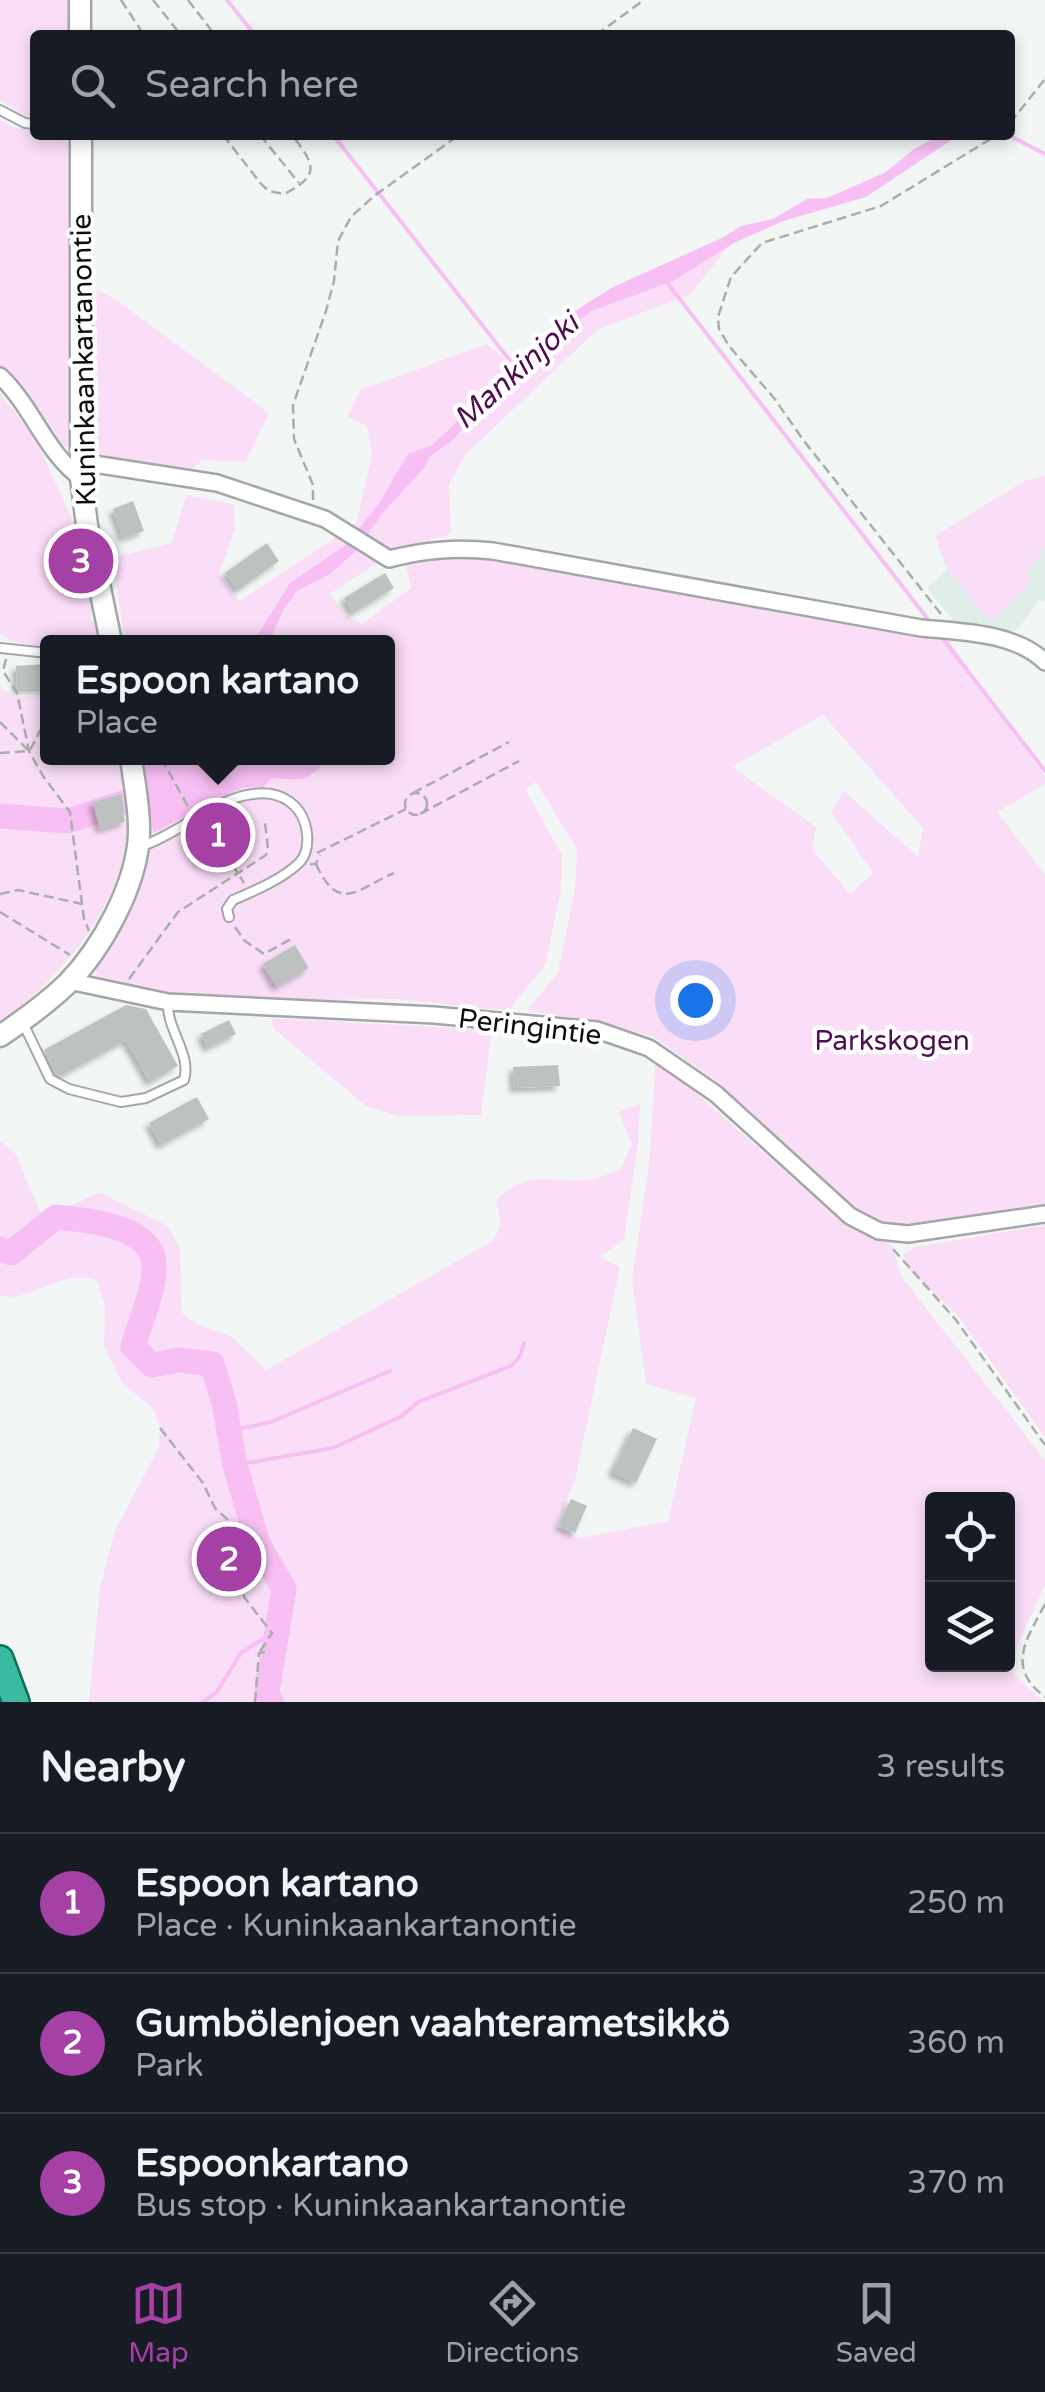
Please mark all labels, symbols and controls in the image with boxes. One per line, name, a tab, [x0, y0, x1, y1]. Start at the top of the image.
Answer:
search box	[30, 30, 1015, 140]
icon: search	[65, 58, 120, 113]
text: Search here	[145, 62, 359, 108]
street label: Kuninkaankartanontie	[64, 213, 104, 507]
water label: Mankinjoki	[446, 303, 589, 437]
pin: 3	[48, 524, 114, 598]
popup	[40, 635, 395, 765]
text: Espoon kartano	[76, 658, 359, 704]
text: Place	[76, 704, 158, 742]
pin: 1	[186, 798, 250, 872]
your location	[670, 975, 721, 1026]
street label: Peringintie	[456, 1001, 603, 1053]
park label: Parkskogen	[814, 1024, 970, 1058]
map controls	[925, 1492, 1015, 1672]
button: locate	[925, 1492, 1015, 1582]
pin: 2	[196, 1522, 262, 1596]
button: layers	[925, 1582, 1015, 1672]
text: Nearby	[40, 1742, 185, 1793]
text: 3 results	[876, 1748, 1005, 1786]
text: Espoon kartano	[135, 1861, 419, 1907]
text: 1	[62, 1884, 83, 1922]
text: 250 m	[907, 1884, 1005, 1922]
text: Place · Kuninkaankartanontie	[135, 1907, 577, 1945]
text: Gumbölenjoen vaahterametsikkö	[135, 2001, 730, 2047]
text: 2	[62, 2024, 83, 2062]
text: 360 m	[907, 2024, 1005, 2062]
text: Park	[135, 2047, 203, 2085]
text: Espoonkartano	[135, 2141, 409, 2187]
text: 3	[62, 2164, 83, 2202]
text: 370 m	[907, 2164, 1005, 2202]
text: Bus stop · Kuninkaankartanontie	[135, 2187, 626, 2225]
tab: Map	[128, 2276, 189, 2370]
tab: Directions	[445, 2276, 579, 2370]
tab: Saved	[836, 2276, 917, 2370]

